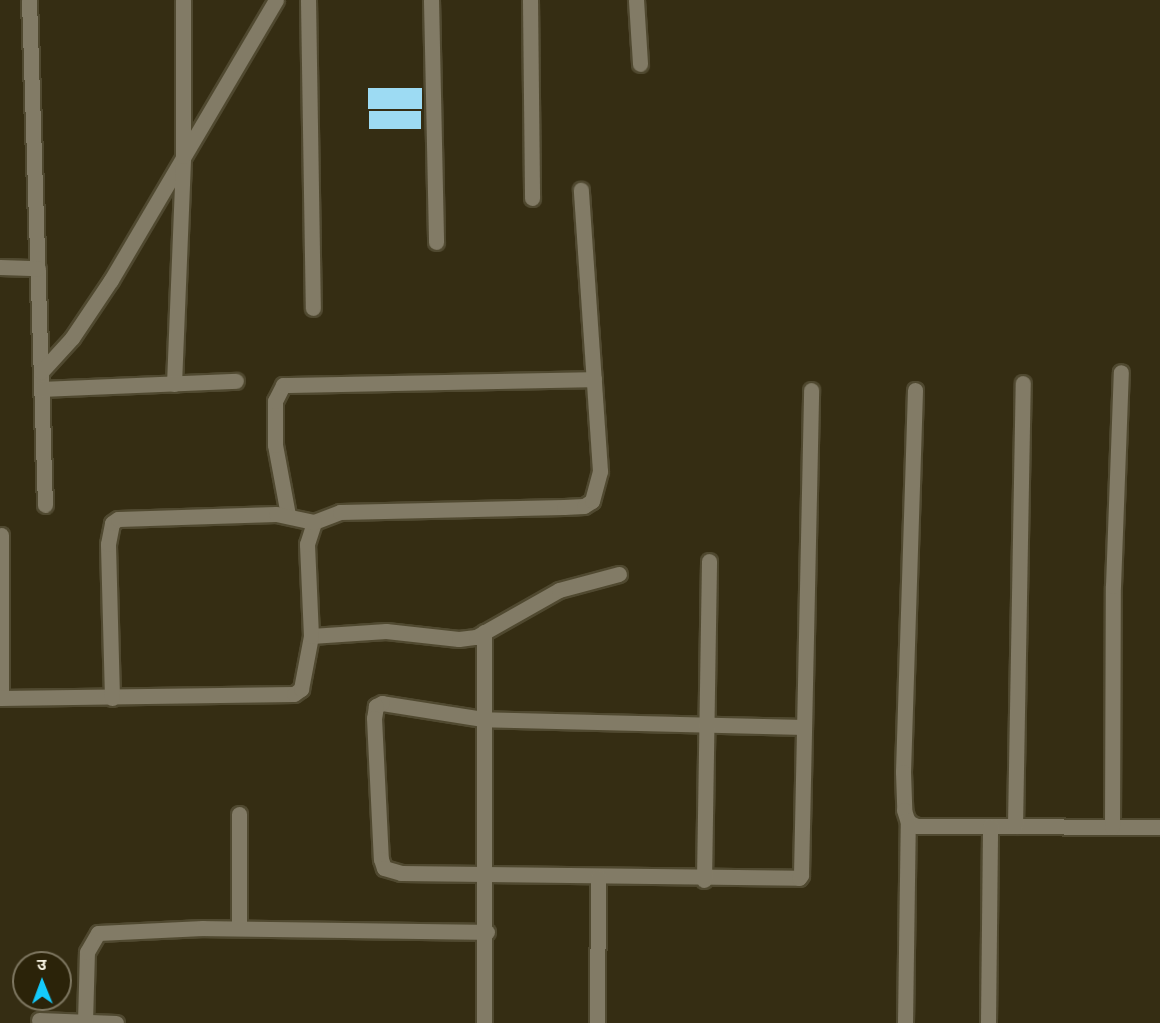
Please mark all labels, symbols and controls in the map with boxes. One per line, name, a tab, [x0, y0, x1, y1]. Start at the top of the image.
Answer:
north arrow	[12, 951, 72, 1011]
text: उ	[37, 955, 47, 974]

